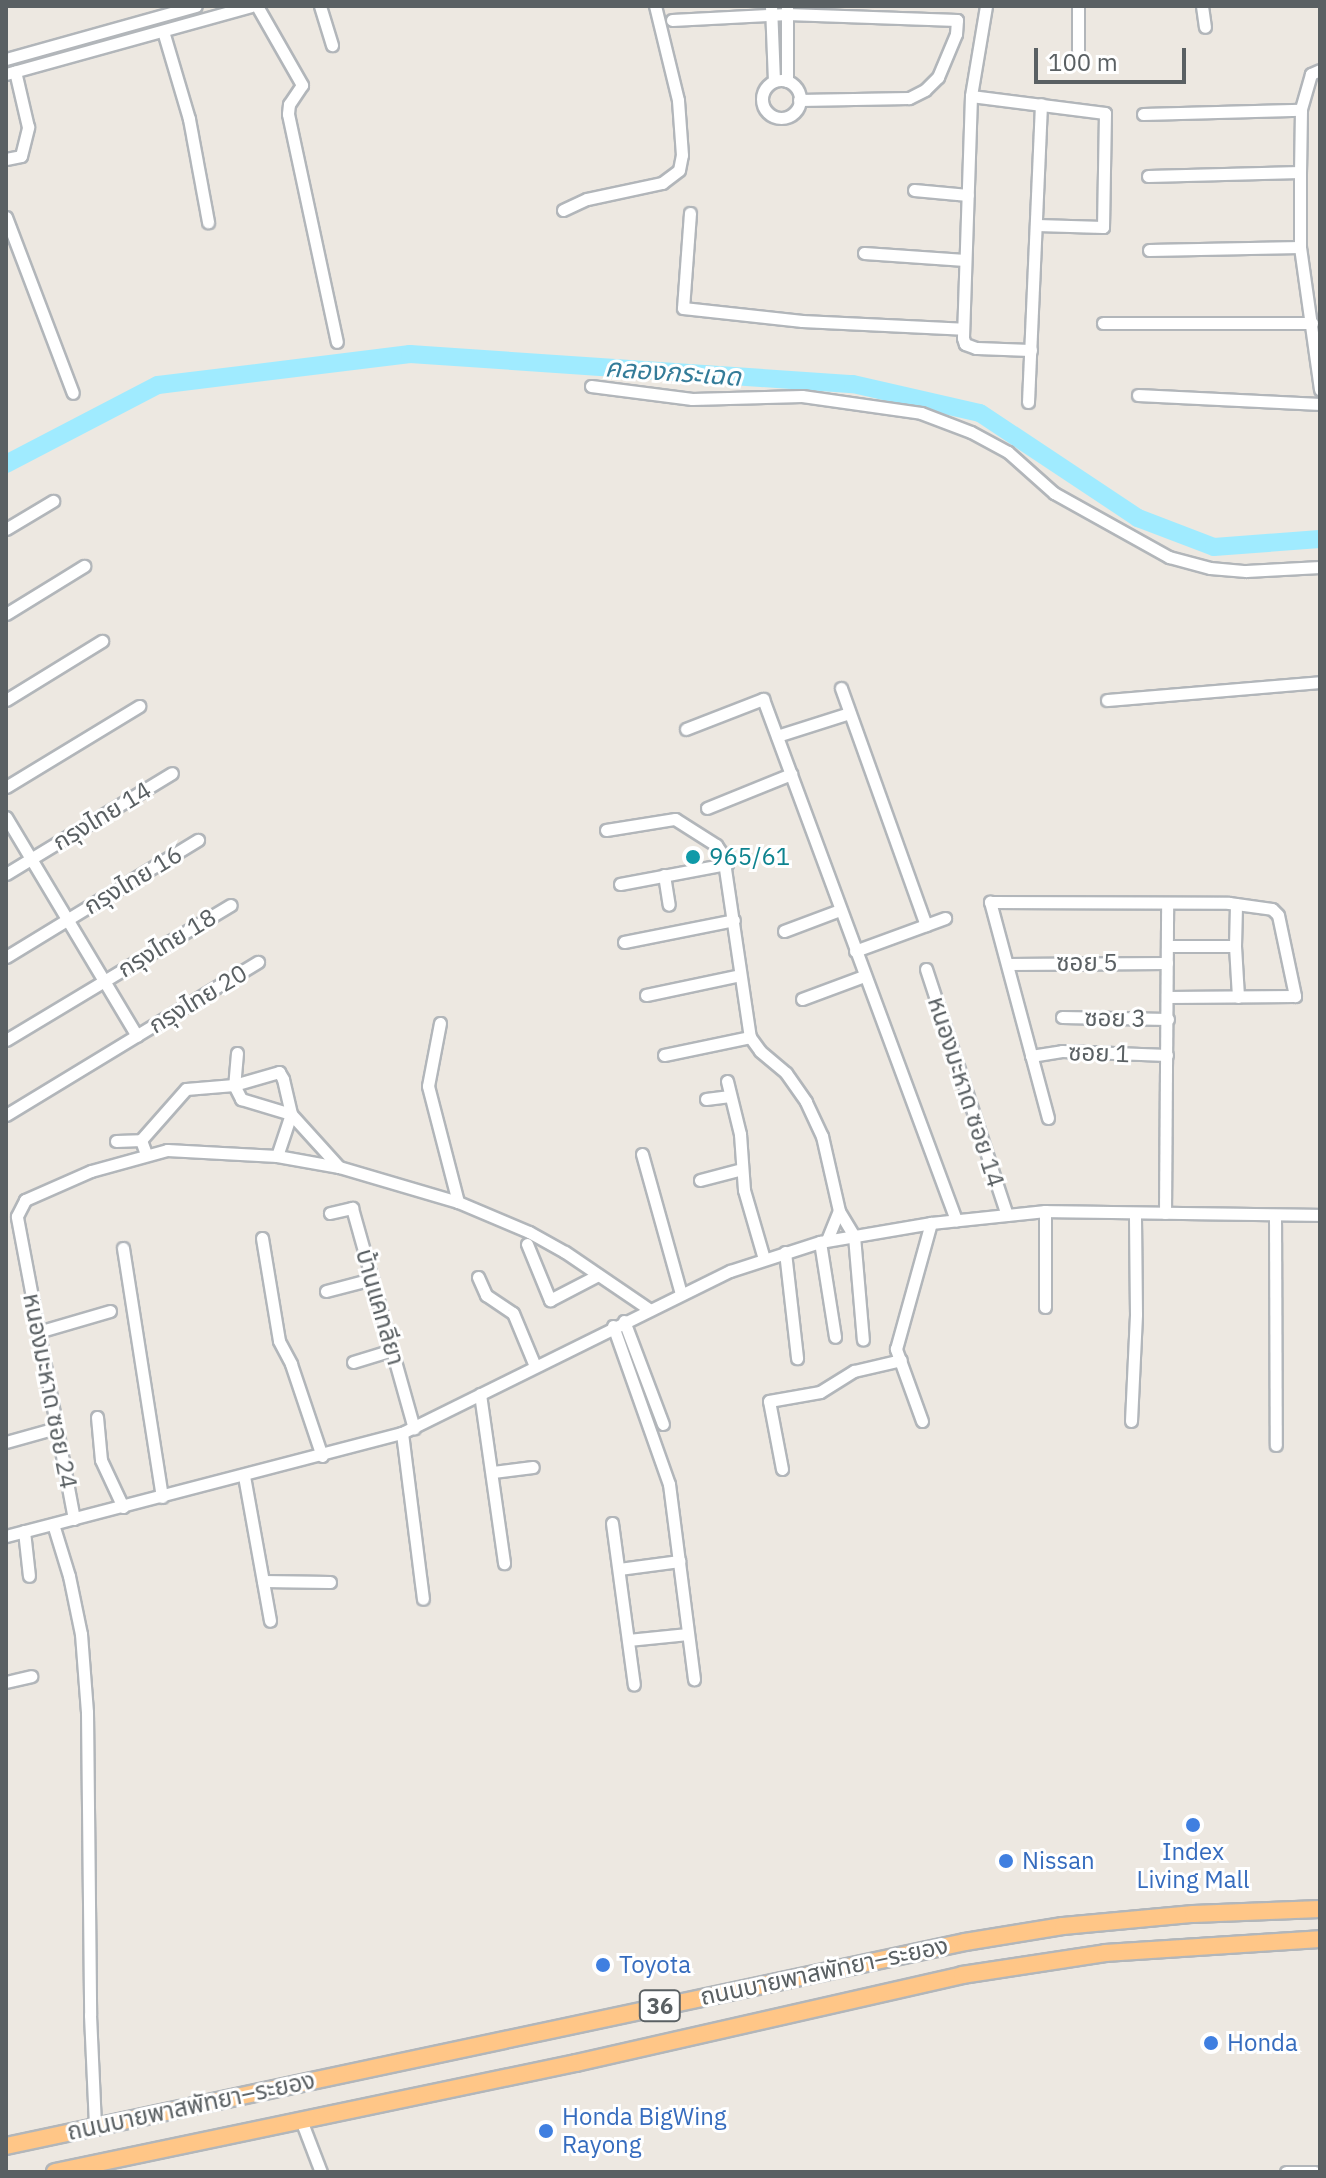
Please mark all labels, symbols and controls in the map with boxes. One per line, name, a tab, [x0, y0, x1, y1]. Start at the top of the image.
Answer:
scale bar	[1038, 32, 1190, 82]
text: 100 m	[1048, 46, 1118, 78]
water label: คลองกระเฉด	[604, 352, 742, 392]
street label: กรุงไทย 14	[48, 775, 156, 857]
street label: กรุงไทย 16	[79, 839, 187, 921]
place label: 965/61	[709, 843, 790, 871]
marker: 965/61	[684, 848, 702, 866]
street label: กรุงไทย 18	[113, 902, 221, 984]
street label: ซอย 5	[1056, 949, 1118, 977]
street label: กรุงไทย 20	[144, 958, 252, 1040]
street label: หนองมะหาด ซอย 14	[922, 993, 1010, 1191]
street label: ซอย 3	[1084, 1003, 1146, 1033]
street label: ซอย 1	[1068, 1038, 1130, 1068]
street label: บ้านแคทลียา	[350, 1246, 410, 1368]
street label: หนองมะหาด ซอย 24	[17, 1291, 83, 1491]
marker: Index Living Mall	[1184, 1816, 1202, 1834]
place label: Index Living Mall	[1136, 1838, 1250, 1894]
place label: Nissan	[1022, 1847, 1095, 1875]
marker: Nissan	[997, 1852, 1015, 1870]
street label: ถนนบายพาสพัทยา–ระยอง	[697, 1931, 951, 2011]
place label: Toyota	[619, 1951, 691, 1979]
marker: Toyota	[594, 1956, 612, 1974]
road number: 36	[638, 1988, 682, 2024]
place label: Honda	[1227, 2029, 1298, 2057]
marker: Honda	[1202, 2034, 1220, 2052]
street label: ถนนบายพาสพัทยา–ระยอง	[64, 2066, 318, 2146]
place label: Honda BigWing Rayong	[562, 2103, 726, 2159]
marker: Honda BigWing Rayong	[537, 2122, 555, 2140]

